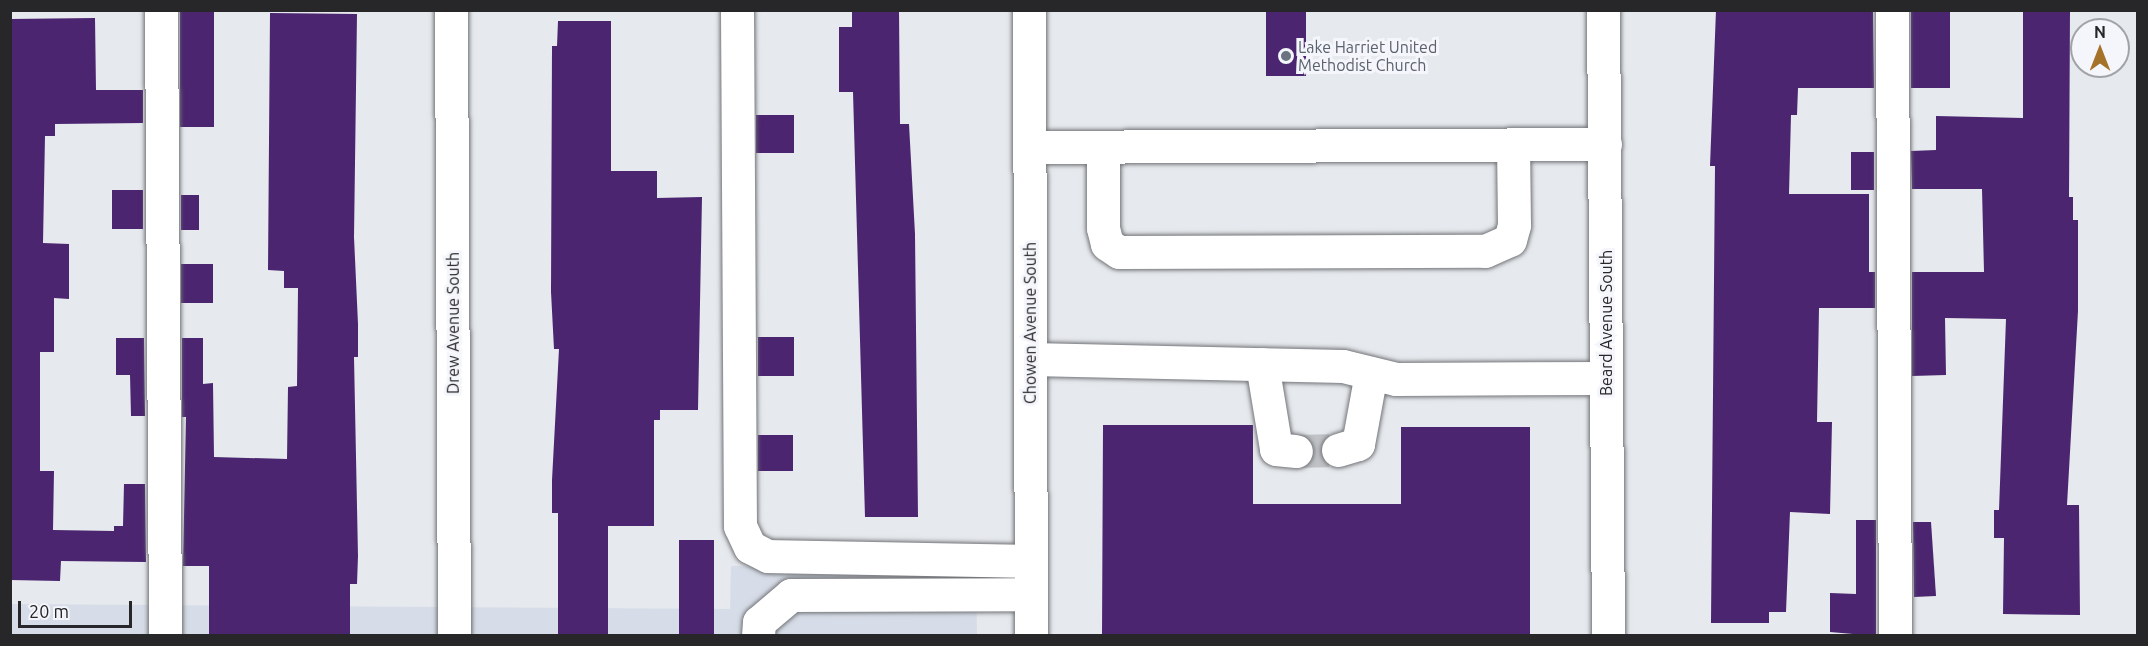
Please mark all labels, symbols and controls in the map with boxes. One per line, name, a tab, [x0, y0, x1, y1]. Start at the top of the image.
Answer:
north arrow	[2070, 18, 2130, 78]
text: N	[2094, 23, 2106, 41]
place label: Lake Harriet United Methodist Church	[1298, 37, 1437, 75]
marker: Lake Harriet United Methodist Church	[1279, 49, 1293, 63]
street label: Chowen Avenue South	[1020, 242, 1040, 404]
street label: Beard Avenue South	[1596, 250, 1616, 396]
street label: Drew Avenue South	[443, 252, 463, 394]
scale bar	[21, 589, 135, 627]
text: 20 m	[29, 601, 69, 621]

